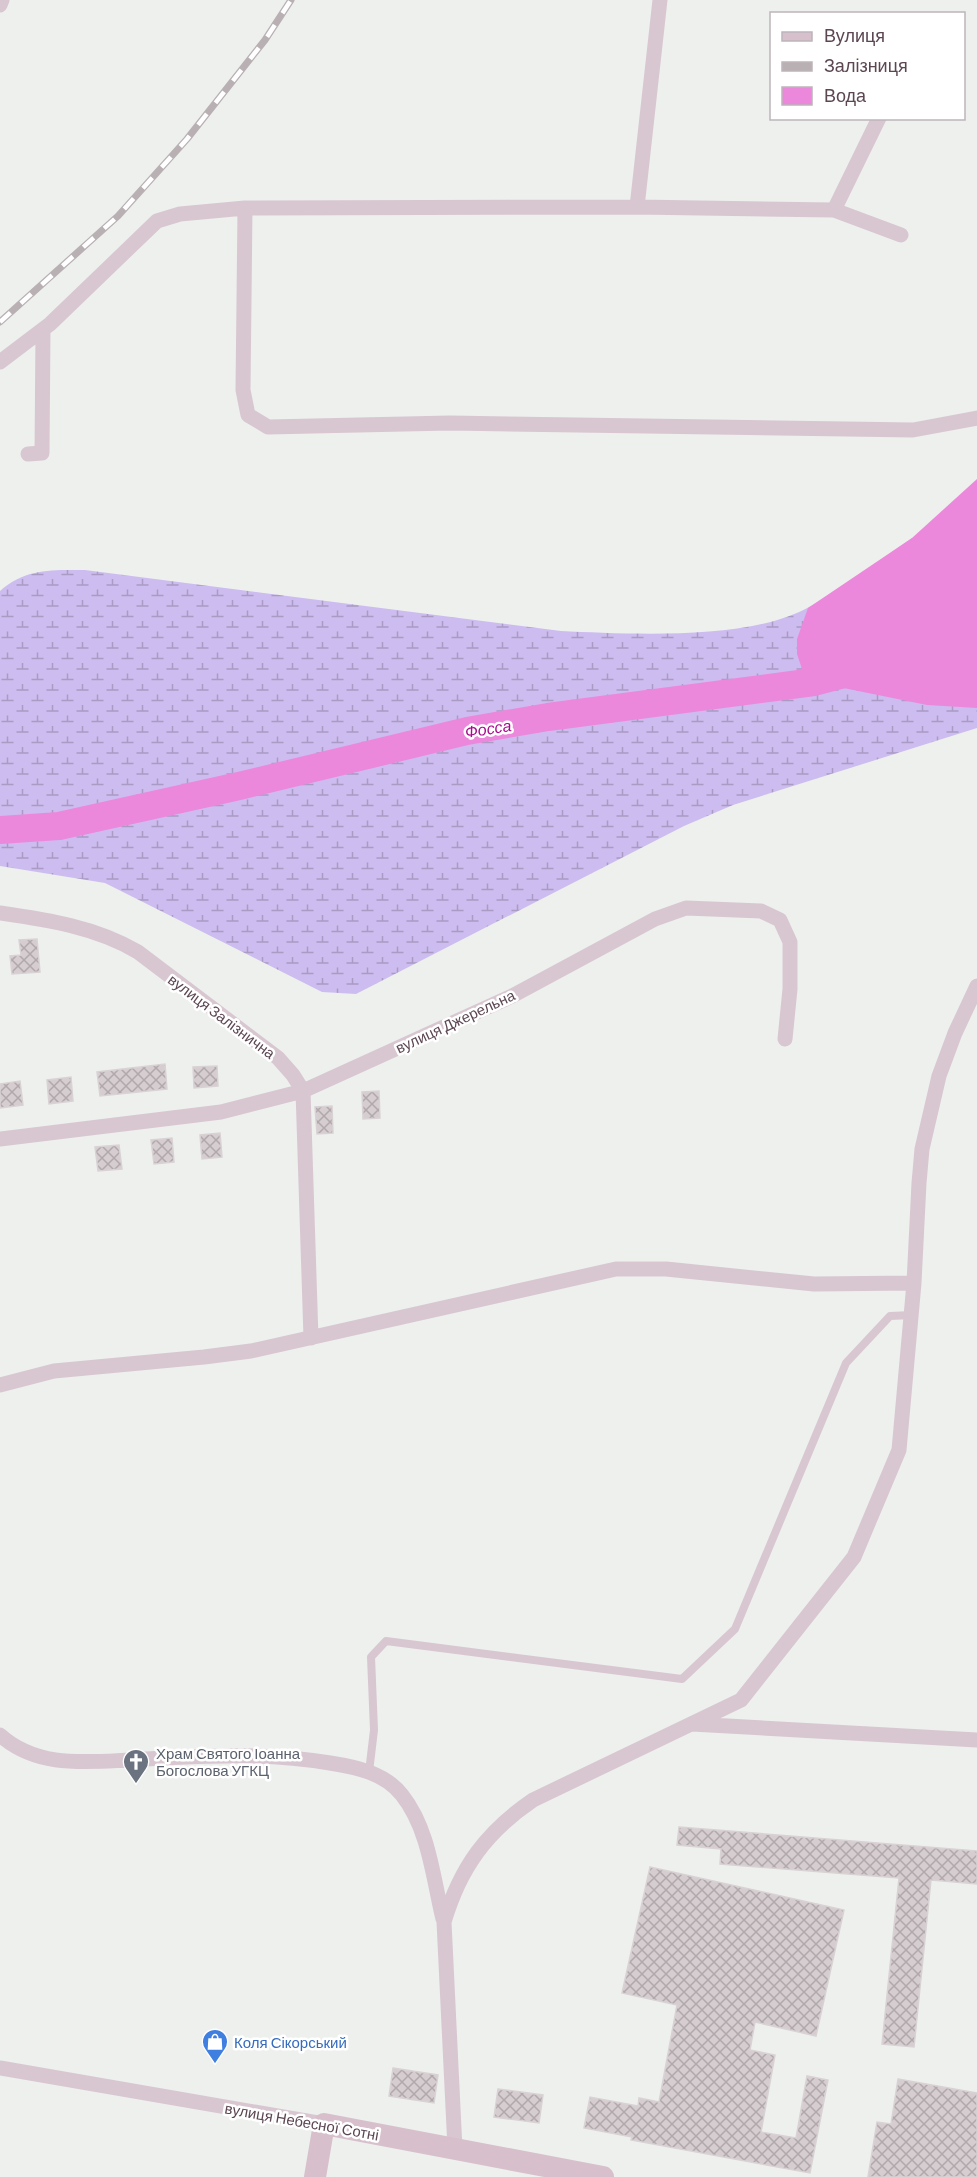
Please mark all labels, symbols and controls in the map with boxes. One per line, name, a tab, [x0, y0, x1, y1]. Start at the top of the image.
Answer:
legend	[770, 12, 965, 120]
text: Вулиця	[824, 24, 885, 46]
text: Залізниця	[824, 54, 908, 76]
text: Вода	[824, 84, 867, 106]
water label: Фосса	[464, 715, 513, 741]
street label: вулиця Залізнична	[165, 970, 280, 1062]
street label: вулиця Джерельна	[392, 985, 518, 1057]
place label: Храм Святого Іоанна Богослова УГКЦ	[156, 1744, 301, 1779]
church icon: Храм Святого Іоанна Богослова УГКЦ	[121, 1747, 151, 1785]
shop icon: Коля Сікорський	[200, 2027, 230, 2065]
place label: Коля Сікорський	[234, 2033, 347, 2051]
street label: вулиця Небесної Сотні	[224, 2099, 380, 2143]

